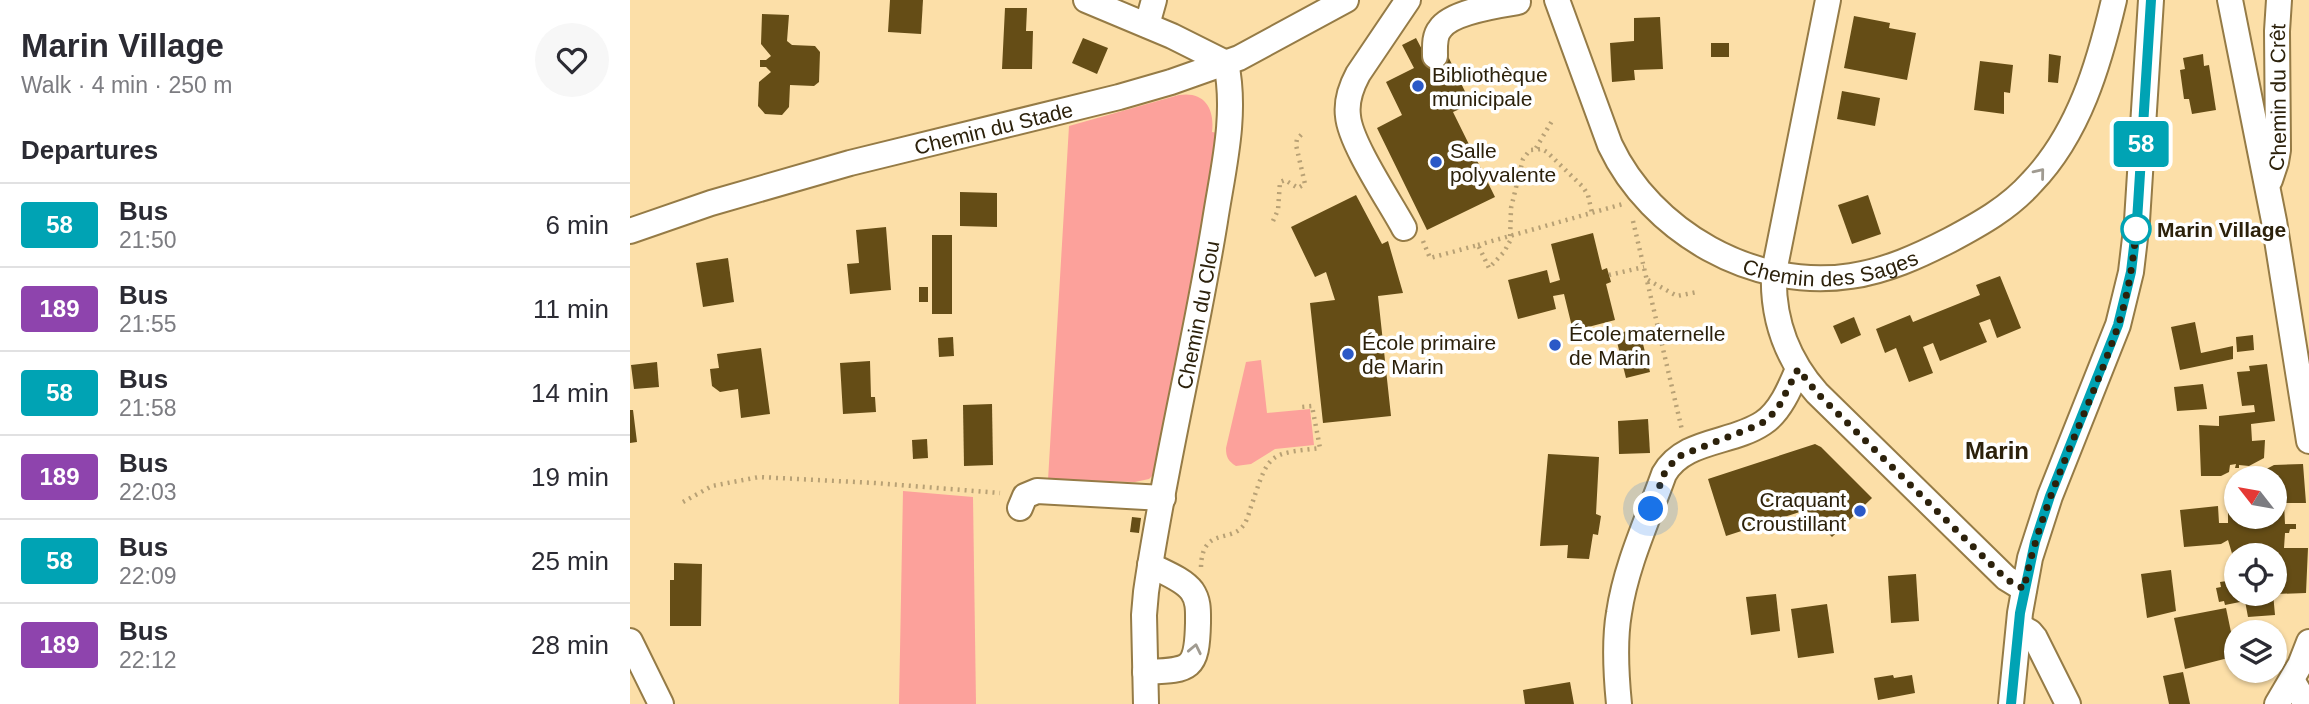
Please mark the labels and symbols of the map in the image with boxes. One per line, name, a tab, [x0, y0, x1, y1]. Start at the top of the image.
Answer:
street label: Chemin du Crêt	[2262, 23, 2290, 174]
place label: Bibliothèque municipale	[1432, 63, 1548, 110]
marker: Bibliothèque municipale	[1410, 78, 1426, 94]
street label: Chemin du Stade	[912, 97, 1075, 158]
line badge: 58	[2110, 121, 2172, 167]
place label: Salle polyvalente	[1450, 139, 1556, 186]
marker: Salle polyvalente	[1428, 154, 1444, 170]
one-way arrow	[2032, 169, 2044, 182]
marker: Marin Village	[2121, 214, 2151, 244]
place label: Marin Village	[2157, 218, 2286, 241]
street label: Chemin du Clou	[1172, 239, 1223, 391]
street label: Chemin des Sages	[1740, 246, 1921, 290]
place label: École maternelle de Marin	[1569, 322, 1725, 369]
place label: École primaire de Marin	[1362, 331, 1496, 378]
marker: École maternelle de Marin	[1547, 337, 1563, 353]
marker: École primaire de Marin	[1340, 346, 1356, 362]
district label: Marin	[1965, 437, 2029, 464]
north arrow	[2224, 466, 2287, 528]
place label: Craquant Croustillant	[1741, 488, 1846, 535]
your location	[1633, 491, 1668, 526]
marker: Craquant Croustillant	[1852, 503, 1868, 519]
one-way arrow	[1186, 643, 1201, 655]

